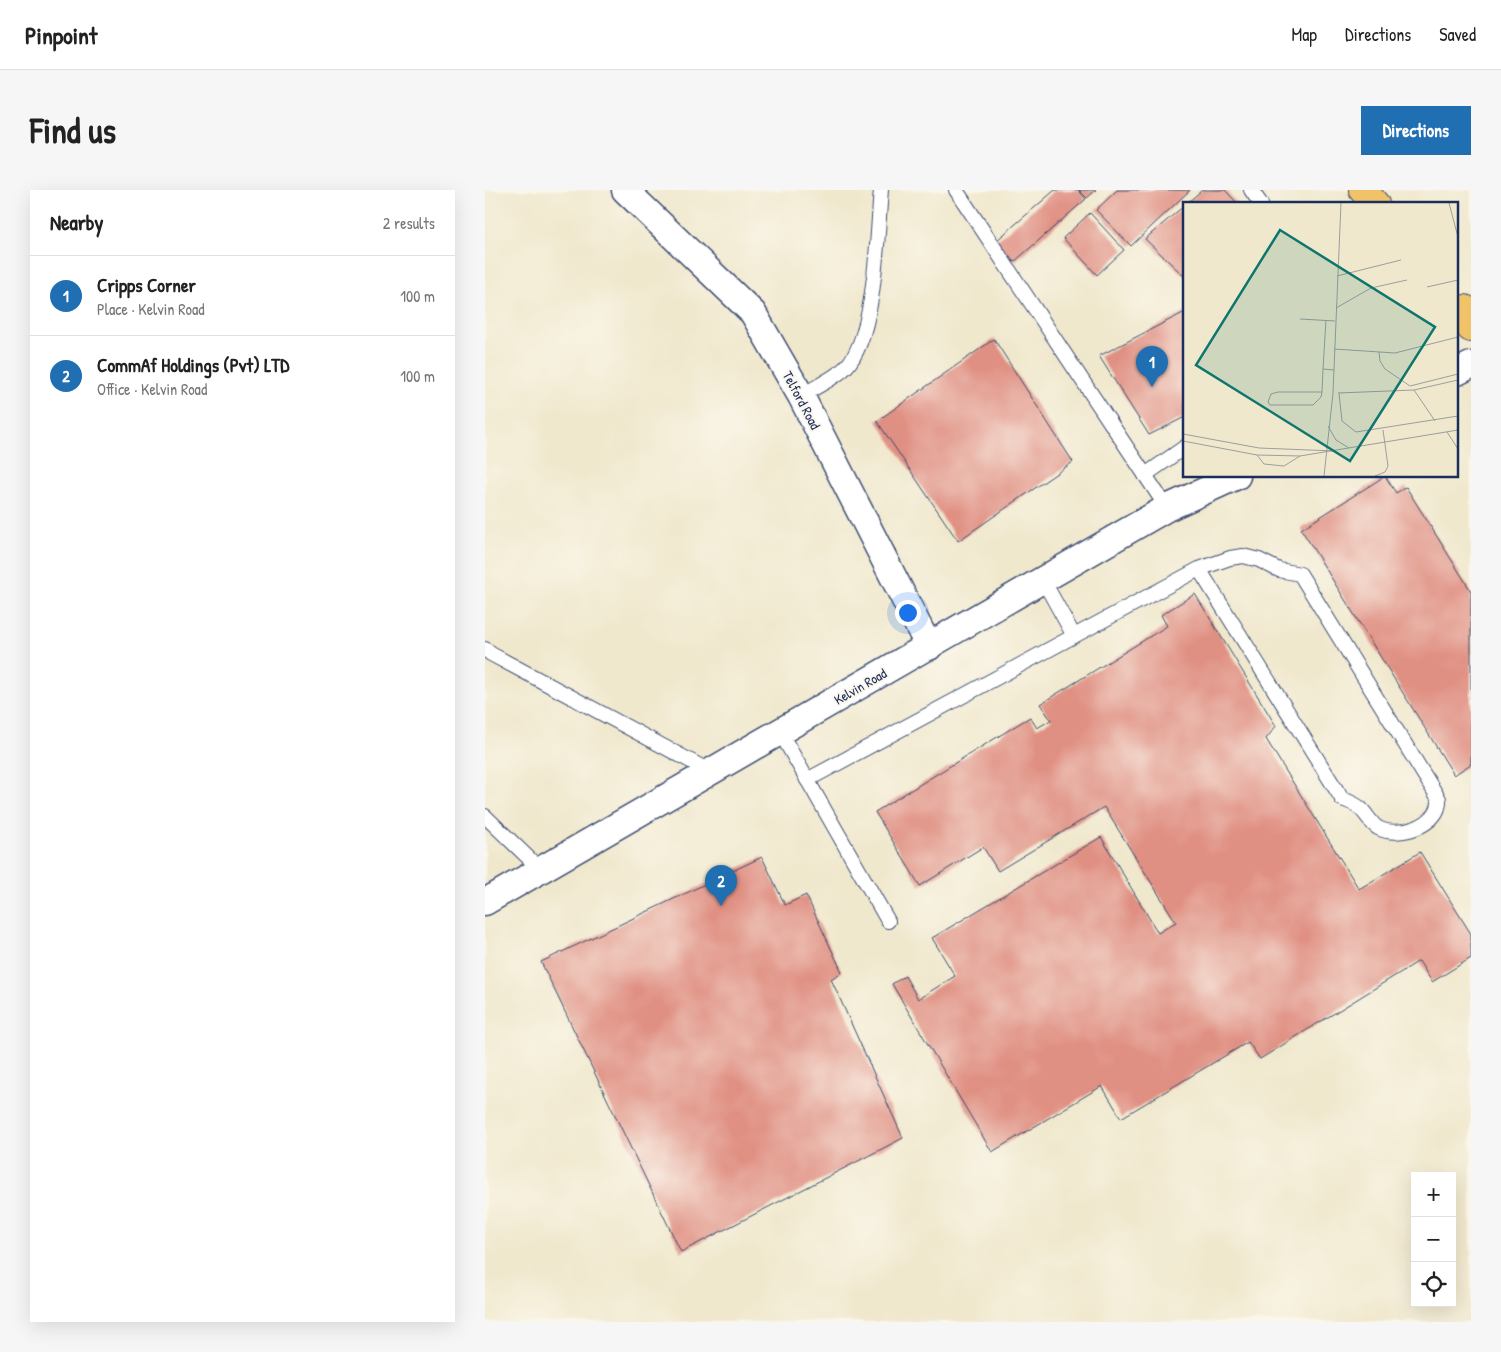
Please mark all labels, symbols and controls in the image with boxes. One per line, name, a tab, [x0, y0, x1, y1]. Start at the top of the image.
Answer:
text: Pinpoint	[25, 19, 97, 51]
text: Map	[1292, 22, 1317, 47]
text: Directions	[1345, 22, 1411, 47]
text: Saved	[1439, 22, 1476, 47]
button: Directions	[1361, 106, 1471, 155]
text: Find us	[30, 107, 116, 154]
inset map	[1183, 202, 1459, 478]
text: Nearby	[50, 208, 103, 237]
text: 2 results	[383, 212, 435, 234]
text: Cripps Corner	[97, 272, 196, 298]
text: 1	[63, 285, 69, 307]
text: 100 m	[400, 285, 435, 307]
text: Place · Kelvin Road	[97, 298, 204, 320]
pin: 1	[1136, 346, 1168, 387]
text: CommAf Holdings (Pvt) LTD	[97, 352, 289, 378]
text: 2	[62, 365, 70, 387]
text: 100 m	[400, 365, 435, 387]
street label: Telford Road	[779, 367, 826, 433]
text: Office · Kelvin Road	[97, 378, 207, 400]
your location	[895, 600, 921, 626]
street label: Kelvin Road	[830, 663, 890, 709]
pin: 2	[705, 865, 737, 906]
map controls	[1411, 1172, 1456, 1307]
button: +	[1411, 1172, 1456, 1217]
button: −	[1411, 1217, 1456, 1262]
button: locate	[1411, 1262, 1456, 1307]

